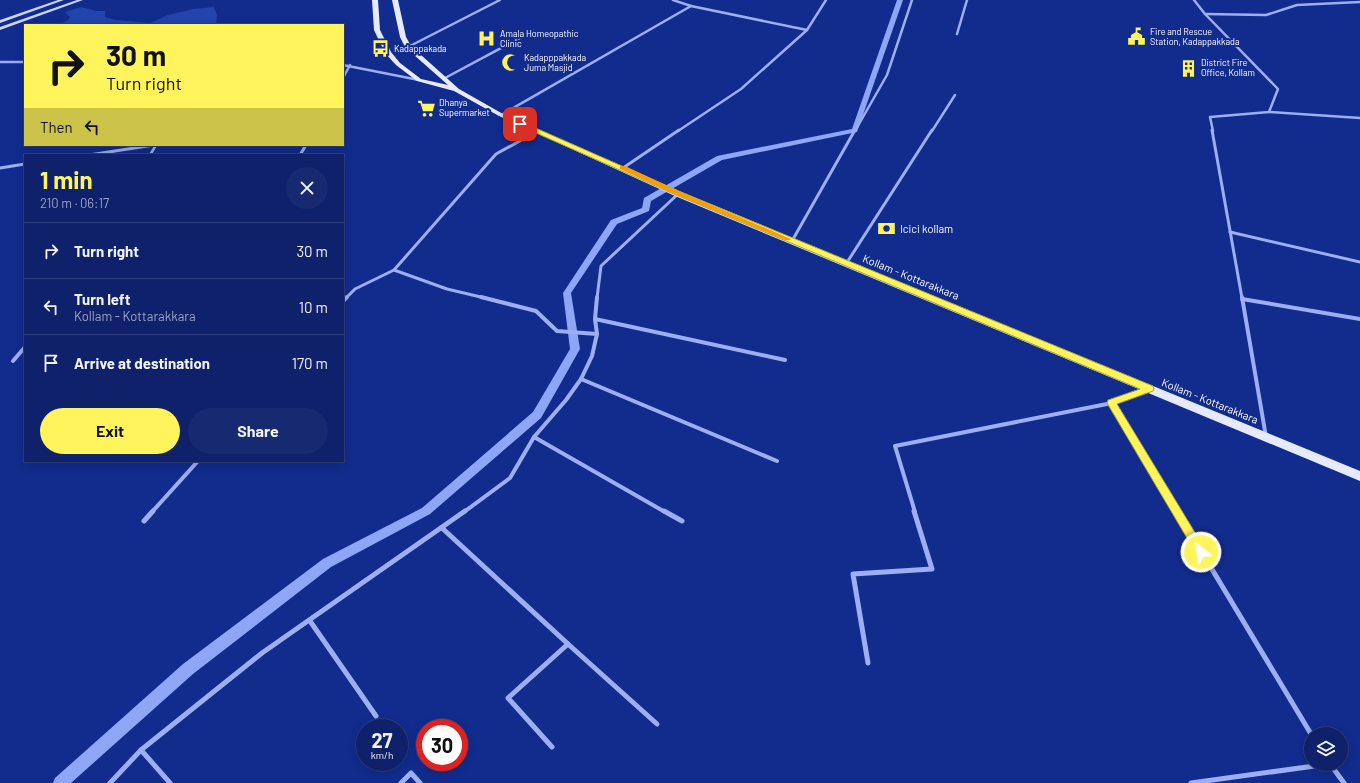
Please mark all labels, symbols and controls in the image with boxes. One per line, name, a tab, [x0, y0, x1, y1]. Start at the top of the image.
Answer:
place label: Fire and Rescue Station, Kadappakkada	[1150, 26, 1240, 47]
public building icon: Fire and Rescue Station, Kadappakkada	[1127, 27, 1147, 47]
place label: Amala Homeopathic Clinic	[500, 28, 579, 49]
hospital icon: Amala Homeopathic Clinic	[477, 29, 497, 49]
text: 30 m	[106, 38, 166, 72]
bus stop icon: Kadappakada	[371, 39, 391, 59]
icon: right	[40, 40, 92, 92]
place label: Kadappakada	[394, 43, 447, 54]
place label: Kadapppakkada Juma Masjid	[524, 52, 586, 73]
mosque icon: Kadapppakkada Juma Masjid	[501, 53, 521, 73]
place label: District Fire Office, Kollam	[1201, 57, 1255, 78]
building icon: District Fire Office, Kollam	[1178, 58, 1198, 78]
text: Turn right	[106, 72, 182, 94]
place label: Dhanya Supermarket	[439, 97, 490, 118]
supermarket icon: Dhanya Supermarket	[416, 98, 436, 118]
pin	[503, 107, 537, 141]
icon: arrive	[509, 113, 531, 135]
icon: left	[81, 116, 103, 138]
text: Then	[40, 118, 73, 136]
text: 1 min	[40, 165, 93, 194]
button: close	[286, 167, 328, 209]
text: 210 m · 06:17	[40, 195, 109, 211]
bank icon: Icici kollam	[877, 219, 897, 239]
place label: Icici kollam	[900, 222, 953, 235]
icon: right	[40, 240, 62, 262]
text: Turn right	[74, 242, 139, 260]
text: 30 m	[296, 242, 328, 260]
street label: Kollam - Kottarakkara	[861, 251, 961, 302]
text: Turn left	[74, 290, 130, 308]
icon: left	[40, 296, 62, 318]
text: 10 m	[299, 298, 328, 316]
text: Kollam - Kottarakkara	[74, 308, 196, 324]
icon: arrive	[40, 352, 62, 374]
text: Arrive at destination	[74, 354, 210, 372]
text: 170 m	[292, 354, 328, 372]
street label: Kollam - Kottarakkara	[1160, 375, 1260, 426]
button: Exit	[40, 408, 180, 454]
button: Share	[188, 408, 328, 454]
position arrow	[1180, 531, 1222, 573]
speed limit sign: 30	[416, 719, 468, 771]
map controls	[1304, 727, 1348, 771]
button: layers	[1304, 727, 1348, 771]
text: 27	[371, 728, 393, 752]
text: km/h	[371, 749, 393, 761]

